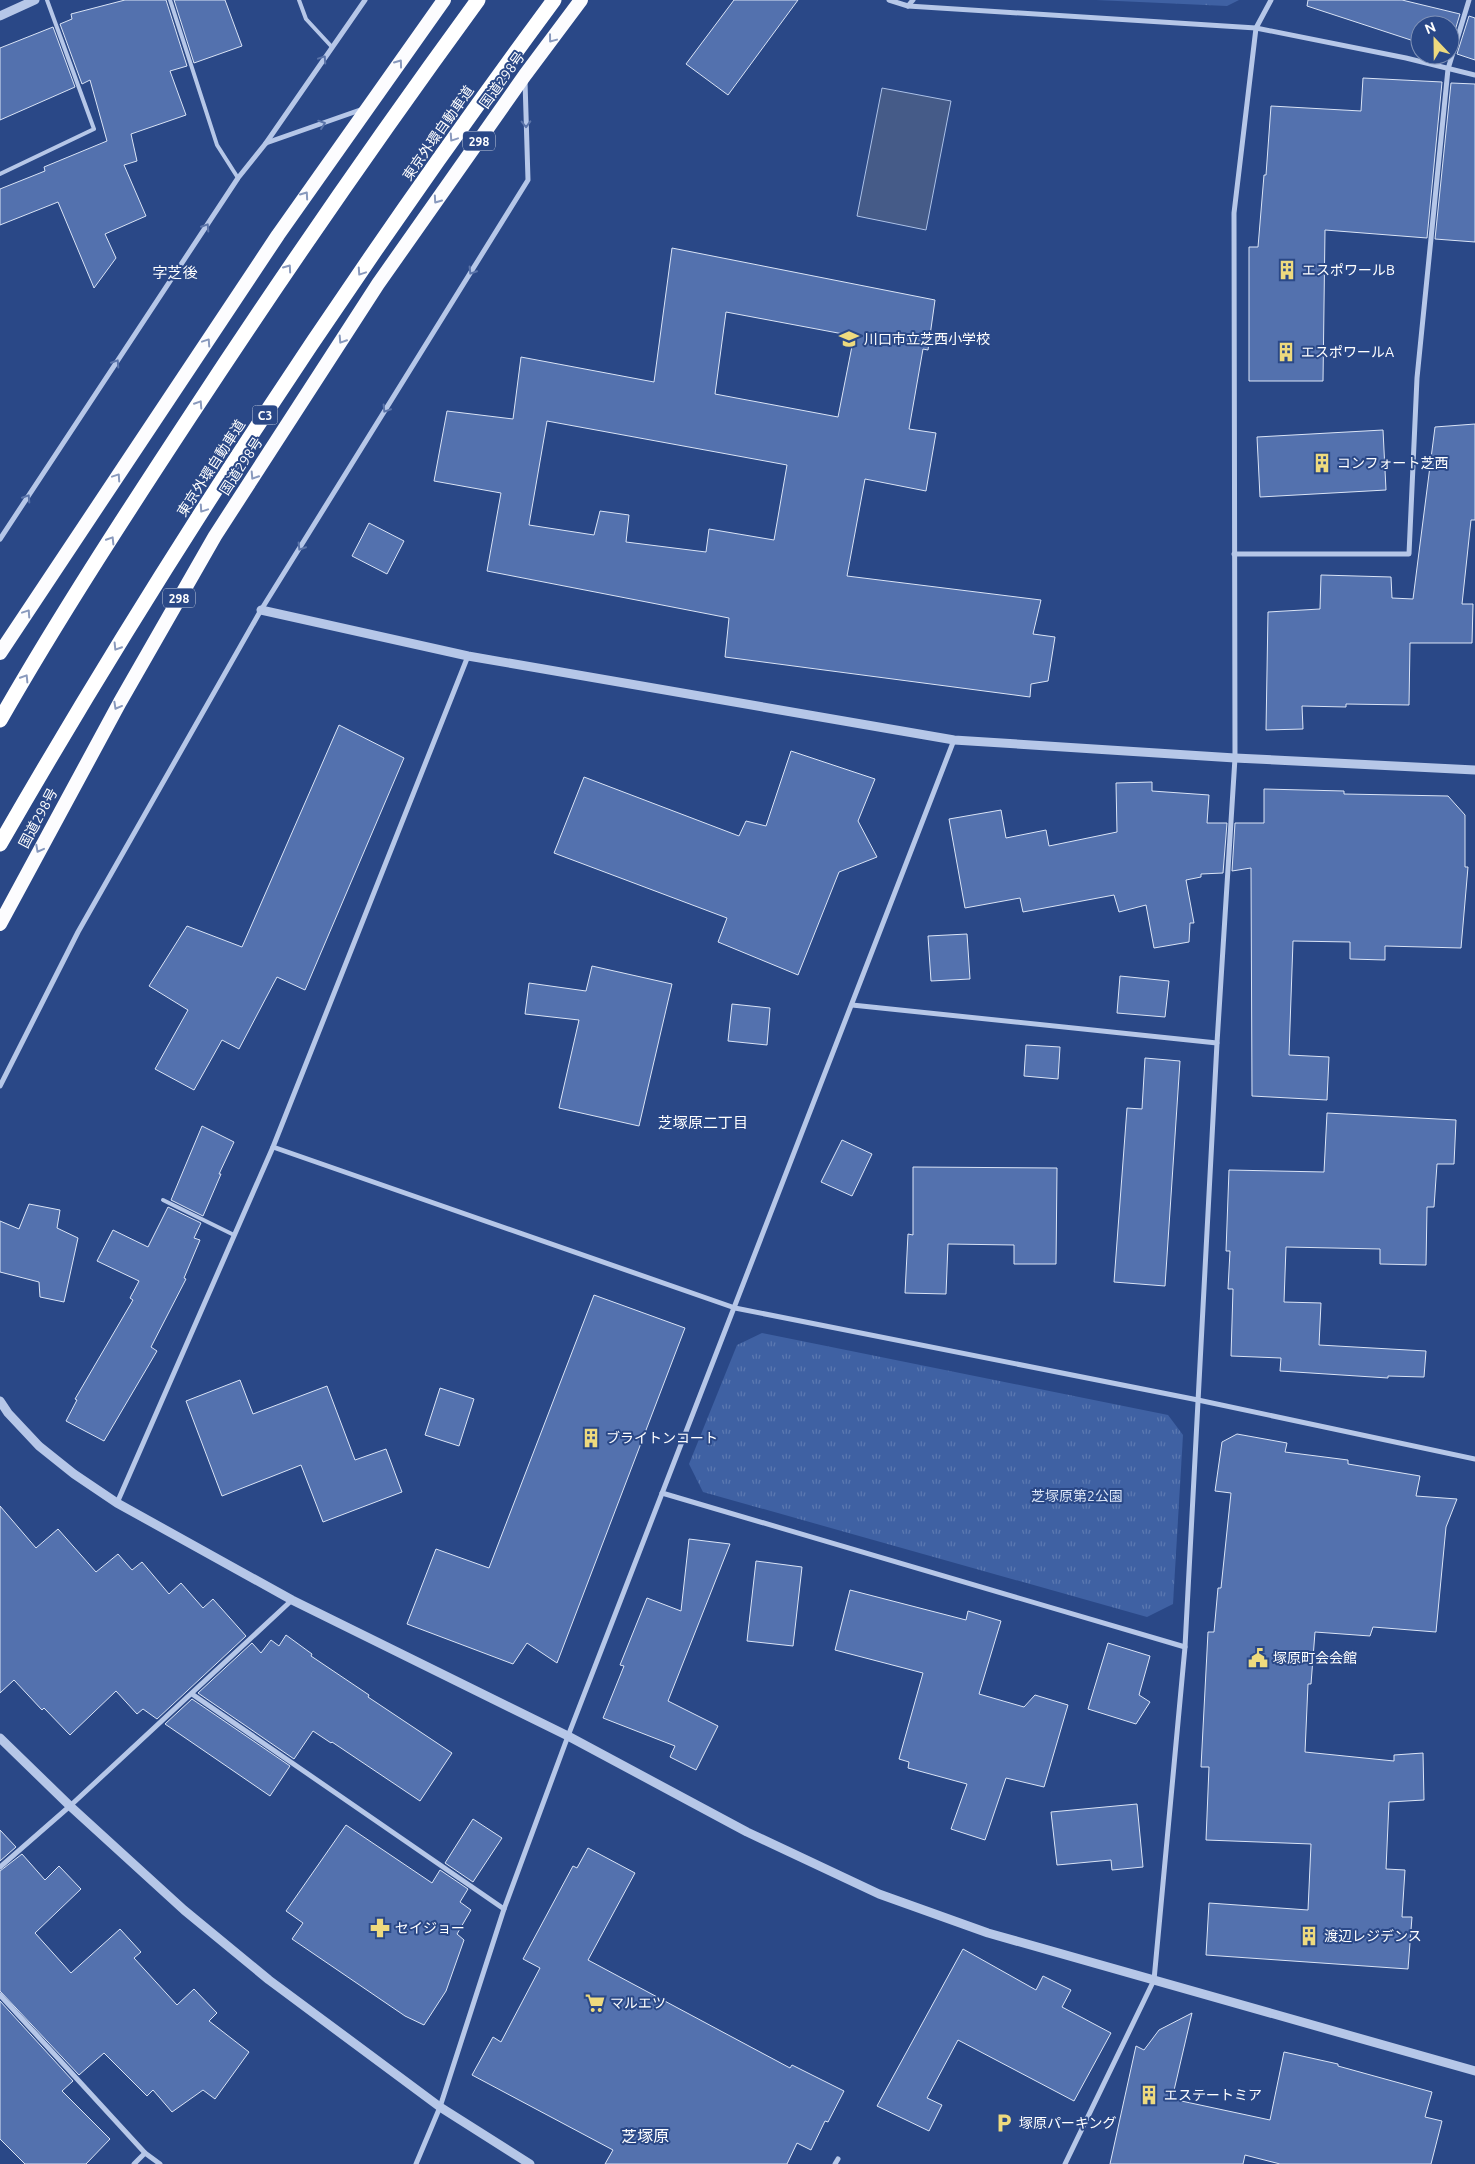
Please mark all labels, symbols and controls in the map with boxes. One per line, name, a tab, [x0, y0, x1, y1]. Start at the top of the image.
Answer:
north arrow	[1410, 15, 1460, 65]
text: N	[1422, 19, 1438, 37]
one-way arrow	[549, 33, 558, 43]
street label: 国道298号	[476, 49, 528, 111]
one-way arrow	[316, 56, 326, 65]
one-way arrow	[393, 59, 402, 69]
street label: 東京外環自動車道	[399, 83, 477, 183]
one-way arrow	[317, 120, 326, 130]
one-way arrow	[521, 120, 531, 128]
one-way arrow	[450, 132, 459, 142]
road number: 298	[463, 132, 495, 150]
one-way arrow	[299, 192, 308, 201]
one-way arrow	[434, 194, 443, 204]
one-way arrow	[200, 223, 209, 233]
building icon: エスポワールB	[1276, 259, 1298, 281]
place label: エスポワールB	[1302, 262, 1395, 278]
district label: 字芝後	[152, 264, 198, 281]
one-way arrow	[282, 264, 291, 274]
one-way arrow	[468, 265, 478, 274]
one-way arrow	[358, 266, 367, 276]
school or university icon: 川口市立芝西小学校	[838, 328, 860, 350]
place label: 川口市立芝西小学校	[864, 331, 990, 347]
one-way arrow	[339, 334, 348, 343]
one-way arrow	[201, 338, 210, 348]
building icon: エスポワールA	[1275, 341, 1297, 363]
place label: エスポワールA	[1301, 344, 1394, 360]
one-way arrow	[110, 359, 119, 368]
one-way arrow	[193, 400, 202, 409]
one-way arrow	[383, 403, 393, 412]
road number: C3	[252, 406, 278, 424]
street label: 東京外環自動車道	[174, 417, 248, 519]
street label: 国道298号	[216, 434, 266, 498]
building icon: コンフォート芝西	[1311, 452, 1333, 474]
place label: コンフォート芝西	[1337, 455, 1449, 471]
one-way arrow	[250, 471, 260, 480]
one-way arrow	[111, 474, 120, 483]
one-way arrow	[21, 495, 30, 504]
one-way arrow	[199, 504, 209, 513]
one-way arrow	[105, 537, 114, 546]
one-way arrow	[297, 541, 307, 550]
road number: 298	[163, 588, 195, 608]
one-way arrow	[21, 609, 30, 618]
one-way arrow	[113, 642, 123, 651]
one-way arrow	[18, 674, 28, 683]
one-way arrow	[113, 701, 123, 710]
street label: 国道298号	[16, 785, 60, 851]
one-way arrow	[35, 844, 45, 853]
district label: 芝塚原二丁目	[658, 1114, 748, 1131]
building icon: ブライトンコート	[580, 1427, 602, 1449]
place label: ブライトンコート	[606, 1430, 718, 1446]
park label: 芝塚原第2公園	[1031, 1488, 1123, 1504]
public building icon: 塚原町会会館	[1247, 1647, 1269, 1669]
place label: 塚原町会会館	[1273, 1650, 1357, 1666]
pharmacy icon: セイジョー	[369, 1917, 391, 1939]
place label: セイジョー	[395, 1920, 465, 1936]
building icon: 渡辺レジデンス	[1298, 1925, 1320, 1947]
place label: 渡辺レジデンス	[1324, 1928, 1422, 1944]
supermarket icon: マルエツ	[584, 1992, 606, 2014]
place label: マルエツ	[610, 1995, 666, 2011]
building icon: エステートミア	[1138, 2084, 1160, 2106]
place label: エステートミア	[1164, 2087, 1262, 2103]
parking icon: 塚原パーキング	[993, 2112, 1015, 2134]
place label: 塚原パーキング	[1019, 2115, 1117, 2131]
district label: 芝塚原	[621, 2127, 669, 2145]

